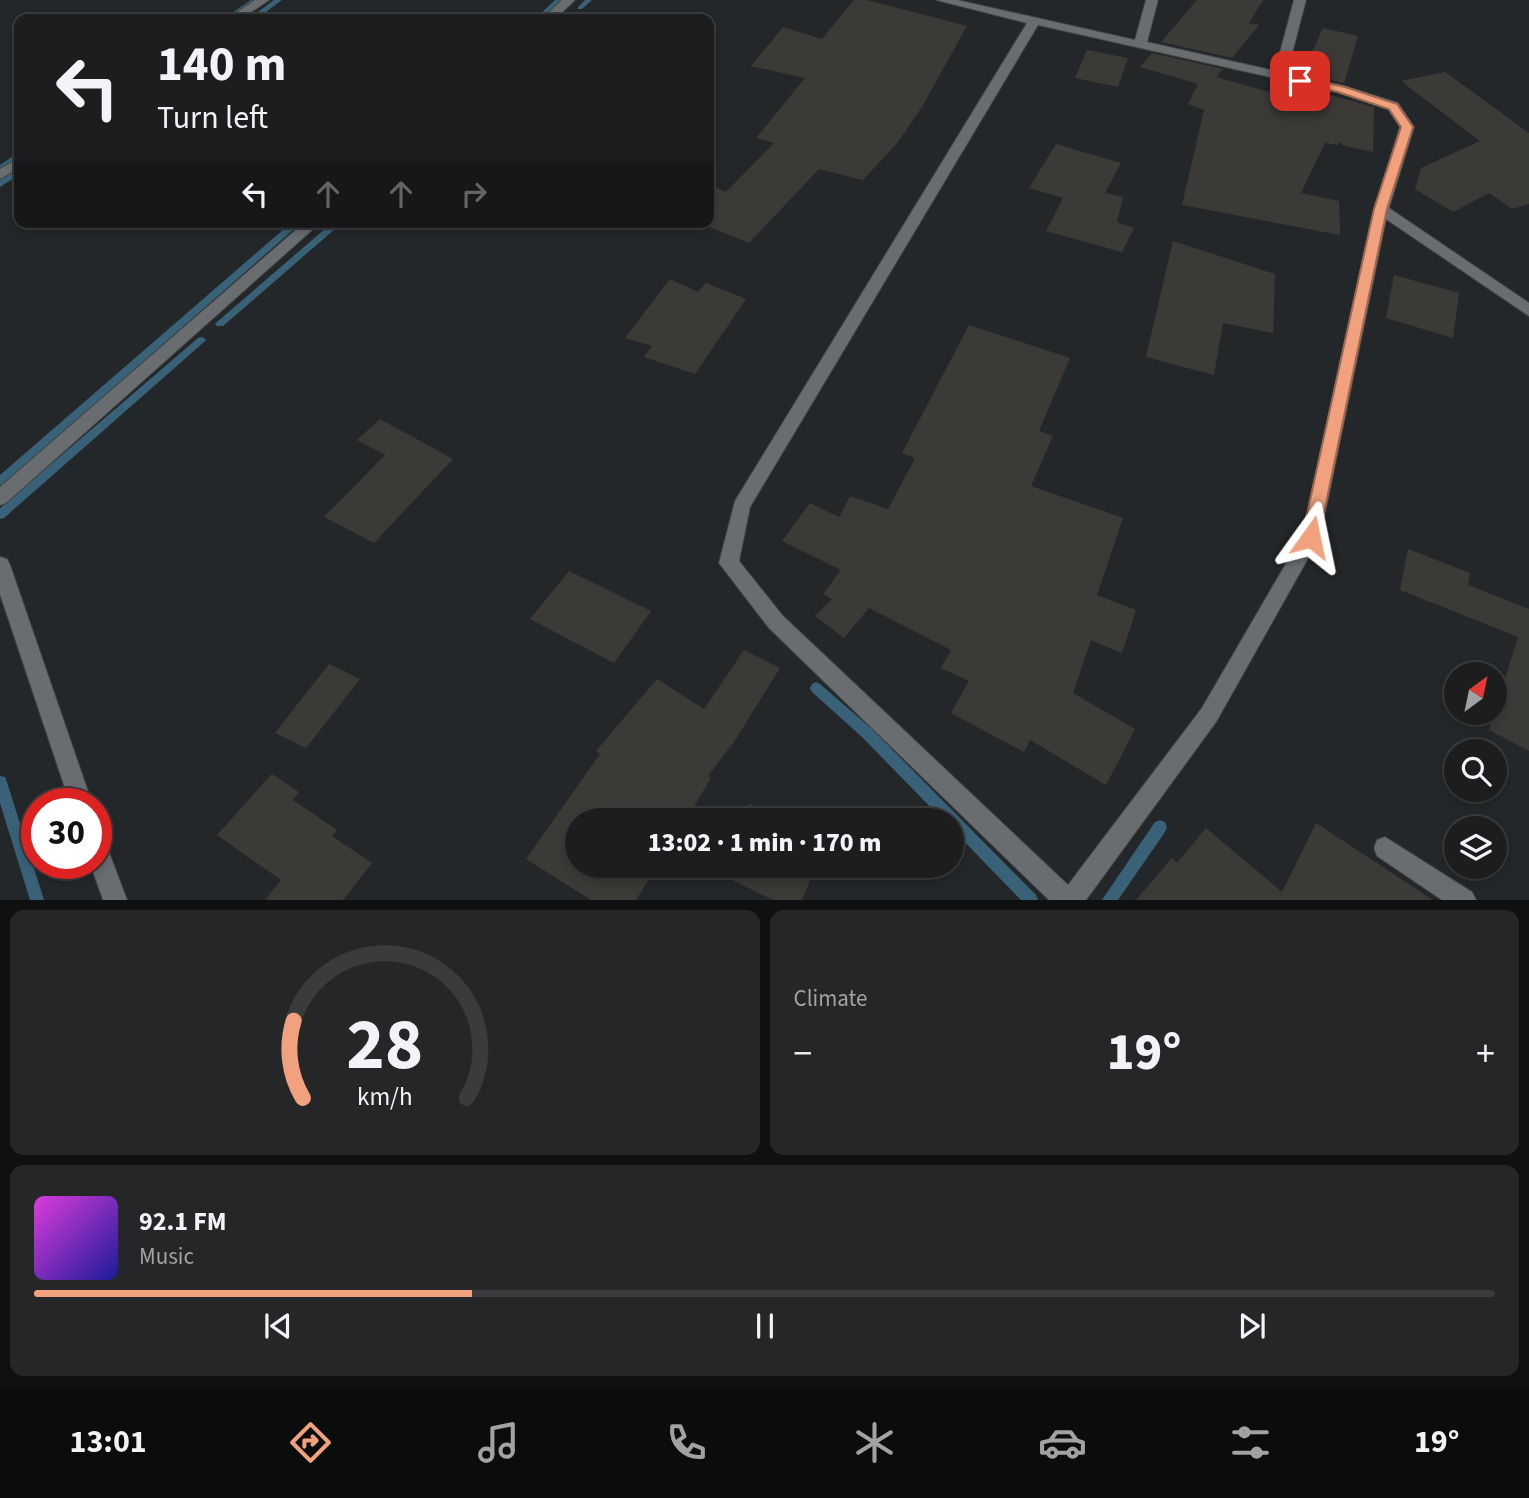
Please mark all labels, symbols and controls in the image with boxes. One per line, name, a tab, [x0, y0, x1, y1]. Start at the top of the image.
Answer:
text: 140 m	[157, 30, 286, 100]
icon: left	[42, 42, 133, 133]
pin	[1270, 51, 1330, 111]
icon: arrive	[1281, 62, 1319, 100]
text: Turn left	[157, 95, 268, 141]
icon: left	[236, 175, 274, 213]
icon: ahead	[309, 175, 347, 213]
icon: ahead	[382, 175, 420, 213]
icon: right	[455, 175, 493, 213]
position arrow	[1274, 500, 1348, 574]
north arrow	[1444, 662, 1507, 724]
map controls	[1444, 662, 1507, 879]
button: search	[1444, 739, 1507, 802]
speed limit sign: 30	[21, 788, 112, 879]
button: layers	[1444, 816, 1507, 879]
text: 13:02 · 1 min · 170 m	[648, 824, 881, 861]
text: Climate	[794, 982, 867, 1015]
text: 28	[346, 994, 423, 1098]
text: 19°	[1107, 1016, 1182, 1090]
text: −	[794, 1027, 812, 1081]
text: +	[1476, 1027, 1495, 1081]
text: km/h	[357, 1079, 413, 1115]
text: 92.1 FM	[139, 1203, 227, 1240]
text: Music	[139, 1240, 194, 1273]
icon: previous	[259, 1307, 297, 1345]
icon: pause	[746, 1307, 784, 1345]
icon: next	[1233, 1307, 1271, 1345]
icon: directions	[286, 1418, 335, 1467]
icon: music	[474, 1418, 523, 1467]
icon: phone	[662, 1418, 711, 1467]
icon: climate	[850, 1418, 899, 1467]
icon: car	[1038, 1418, 1087, 1467]
icon: filters	[1226, 1418, 1275, 1467]
text: 13:01	[70, 1419, 147, 1465]
text: 19°	[1414, 1419, 1459, 1465]

